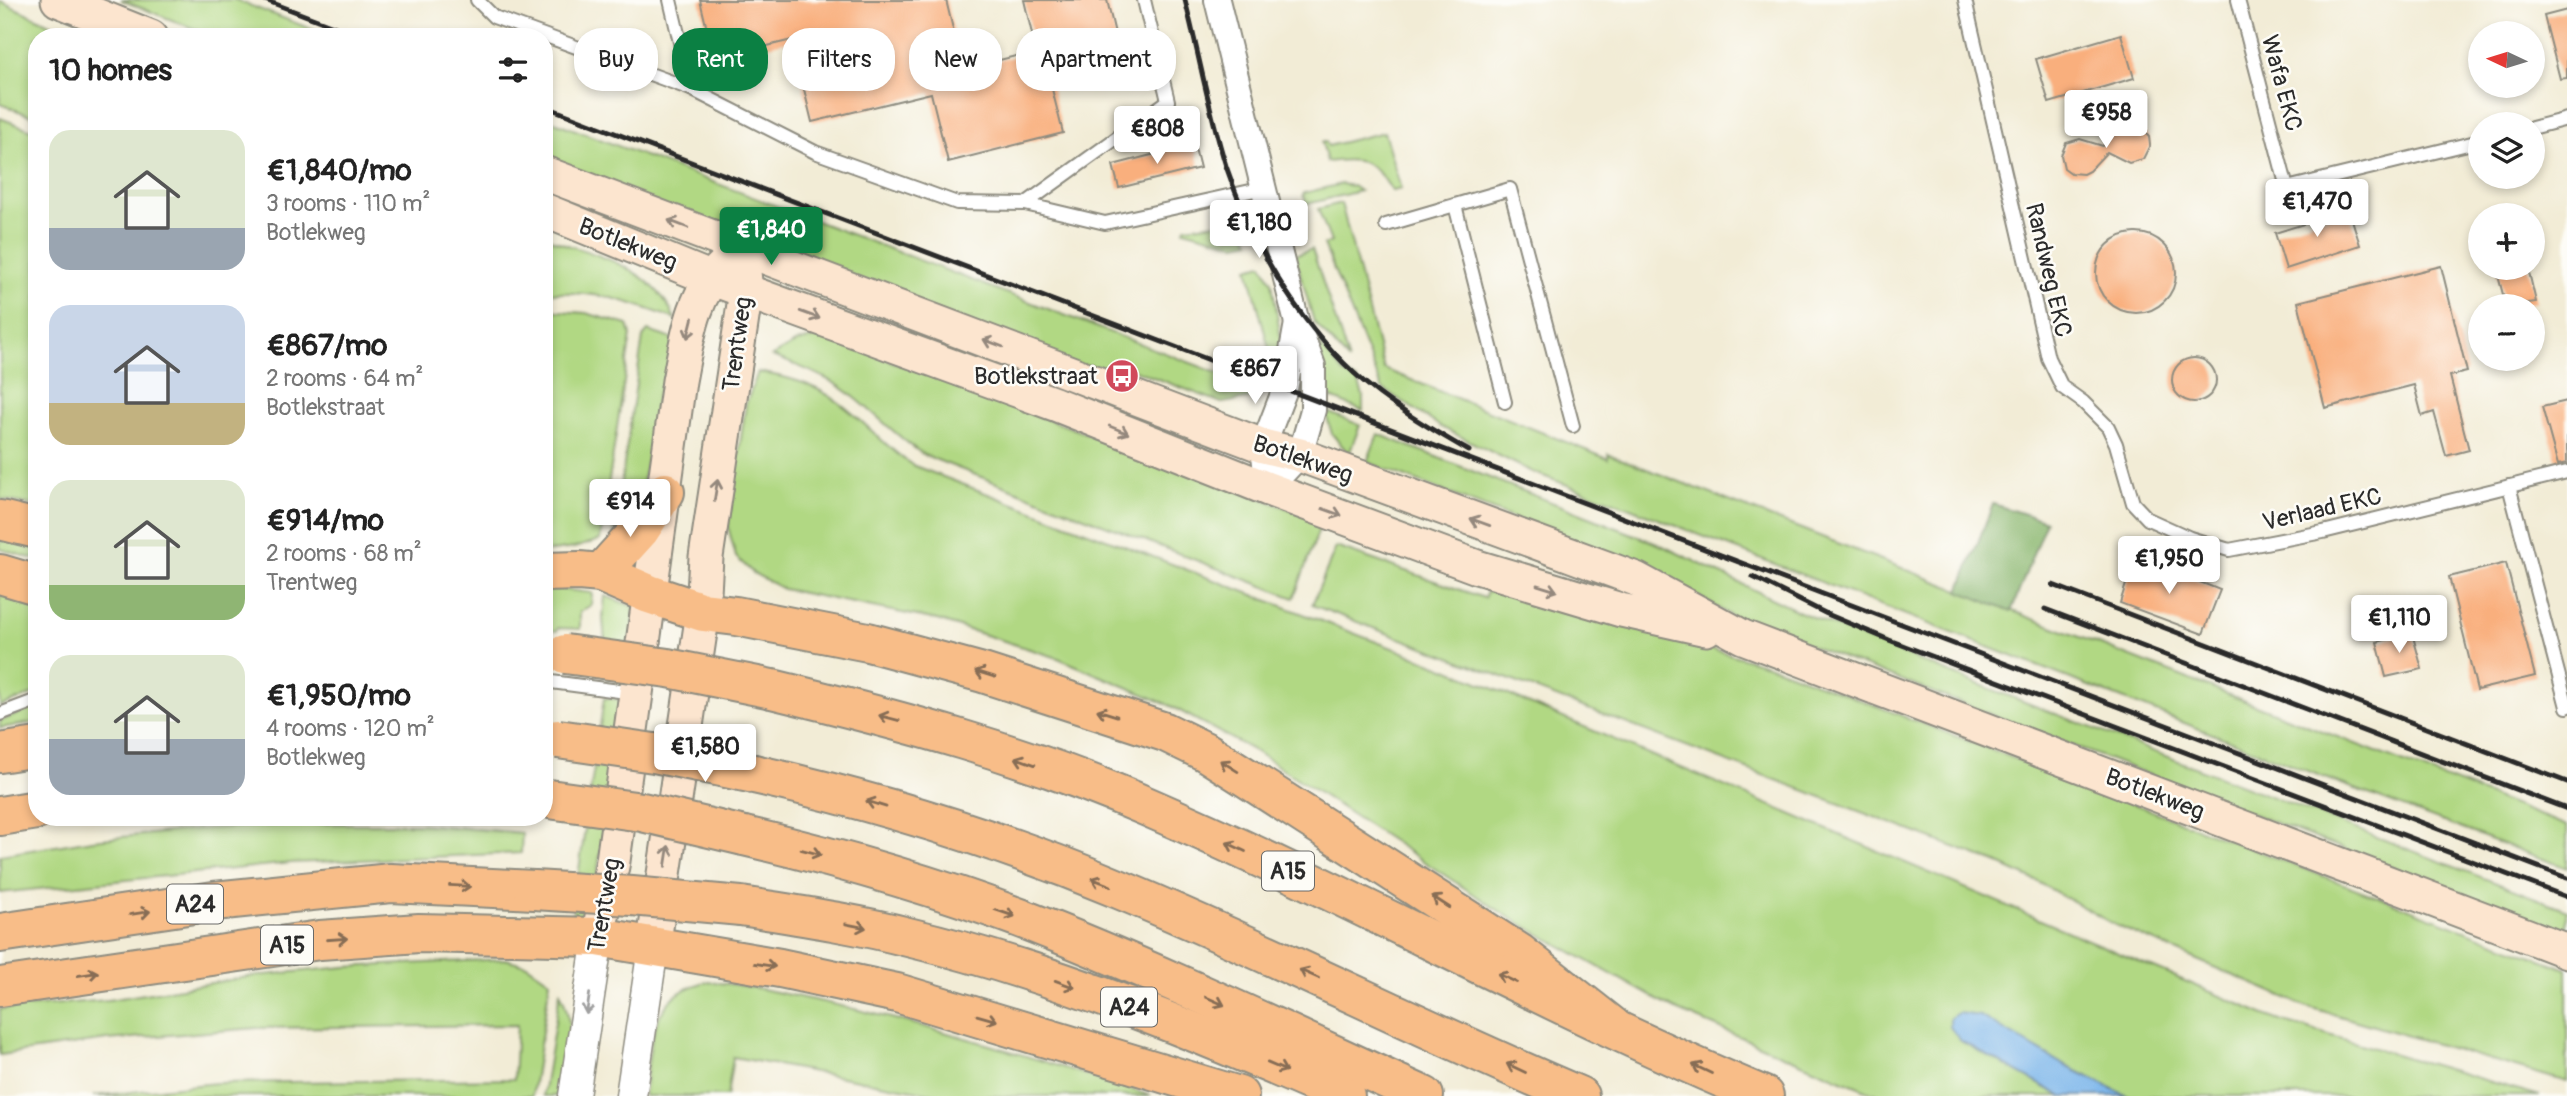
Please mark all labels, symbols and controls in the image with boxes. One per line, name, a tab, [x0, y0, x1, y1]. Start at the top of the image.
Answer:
north arrow	[2468, 21, 2544, 98]
map controls	[2468, 21, 2545, 371]
chip: Buy	[574, 28, 658, 91]
chip: Rent	[672, 28, 768, 91]
chip: Filters	[782, 28, 895, 91]
chip: New	[909, 28, 1002, 91]
chip: Apartment	[1016, 28, 1176, 91]
street label: Wafa EKC	[2255, 32, 2308, 134]
icon: filters	[494, 51, 532, 89]
text: 10 homes	[49, 52, 172, 89]
pin: €958	[2065, 90, 2147, 150]
text: €958	[2080, 98, 2132, 127]
pin: €808	[1116, 106, 1198, 166]
button: layers	[2468, 112, 2545, 189]
text: €808	[1130, 114, 1184, 143]
text: €1,840/mo	[266, 152, 412, 189]
icon: home	[105, 158, 189, 242]
pin: €1,470	[2260, 180, 2374, 239]
text: €1,470	[2281, 187, 2353, 216]
text: 3 rooms · 110 m²	[266, 189, 430, 218]
street label: Randweg EKC	[2019, 200, 2078, 340]
pin: €1,180	[1202, 201, 1316, 260]
button: +	[2468, 203, 2545, 280]
pin: €1,840	[714, 208, 828, 267]
text: €1,180	[1226, 208, 1292, 237]
street label: Botlekweg	[574, 212, 681, 277]
text: €1,840	[736, 215, 806, 244]
one-way arrow	[668, 217, 689, 229]
text: Botlekweg	[266, 218, 365, 247]
button: −	[2468, 294, 2545, 371]
street label: Trentweg	[717, 295, 758, 393]
one-way arrow	[798, 310, 820, 322]
one-way arrow	[683, 316, 696, 339]
text: €867/mo	[266, 327, 387, 364]
icon: home	[105, 333, 189, 417]
one-way arrow	[983, 336, 1005, 348]
pin: €867	[1214, 346, 1296, 406]
text: €867	[1229, 354, 1281, 383]
bus stop icon: Botlekstraat	[1103, 357, 1141, 395]
place label: Botlekstraat	[974, 362, 1098, 391]
text: 2 rooms · 64 m²	[266, 364, 423, 393]
text: Botlekstraat	[266, 393, 385, 422]
one-way arrow	[1107, 424, 1129, 437]
street label: Botlekweg	[1249, 429, 1357, 490]
one-way arrow	[710, 479, 723, 502]
pin: €914	[589, 480, 671, 539]
street label: Verlaad EKC	[2260, 482, 2385, 537]
text: €914	[605, 487, 655, 516]
text: €914/mo	[266, 502, 384, 539]
one-way arrow	[1321, 507, 1343, 520]
icon: home	[105, 508, 189, 592]
one-way arrow	[1469, 515, 1491, 527]
pin: €1,950	[2112, 536, 2226, 596]
text: 2 rooms · 68 m²	[266, 539, 422, 568]
text: €1,950	[2134, 544, 2204, 573]
text: Trentweg	[266, 568, 357, 597]
one-way arrow	[1535, 582, 1557, 595]
pin: €1,110	[2342, 596, 2456, 655]
text: €1,110	[2367, 603, 2431, 632]
one-way arrow	[974, 666, 996, 679]
text: €1,950/mo	[266, 677, 411, 714]
icon: home	[105, 683, 189, 767]
one-way arrow	[1097, 705, 1119, 718]
one-way arrow	[878, 711, 901, 724]
text: 4 rooms · 120 m²	[266, 714, 435, 743]
pin: €1,580	[648, 724, 762, 784]
text: €1,580	[670, 732, 740, 761]
text: Botlekweg	[266, 743, 365, 772]
one-way arrow	[1015, 754, 1037, 766]
one-way arrow	[1220, 759, 1239, 774]
street label: Botlekweg	[2101, 762, 2208, 827]
one-way arrow	[866, 797, 888, 810]
one-way arrow	[1226, 840, 1247, 853]
one-way arrow	[661, 845, 674, 868]
one-way arrow	[799, 846, 822, 859]
road number: A15	[1262, 852, 1314, 890]
street label: Trentweg	[582, 856, 627, 954]
one-way arrow	[1091, 875, 1113, 887]
one-way arrow	[448, 880, 471, 893]
road number: A24	[167, 884, 223, 923]
one-way arrow	[1432, 895, 1452, 909]
one-way arrow	[128, 906, 151, 919]
one-way arrow	[994, 907, 1016, 920]
one-way arrow	[844, 920, 867, 934]
road number: A15	[261, 926, 313, 964]
one-way arrow	[326, 932, 348, 945]
one-way arrow	[754, 959, 776, 972]
one-way arrow	[76, 967, 99, 980]
one-way arrow	[1299, 967, 1321, 980]
one-way arrow	[1497, 971, 1518, 984]
one-way arrow	[1054, 979, 1076, 991]
road number: A24	[1101, 988, 1157, 1026]
one-way arrow	[581, 992, 594, 1015]
one-way arrow	[1204, 995, 1225, 1008]
one-way arrow	[975, 1013, 997, 1026]
one-way arrow	[1266, 1061, 1288, 1074]
one-way arrow	[1506, 1061, 1527, 1074]
one-way arrow	[1691, 1062, 1713, 1075]

